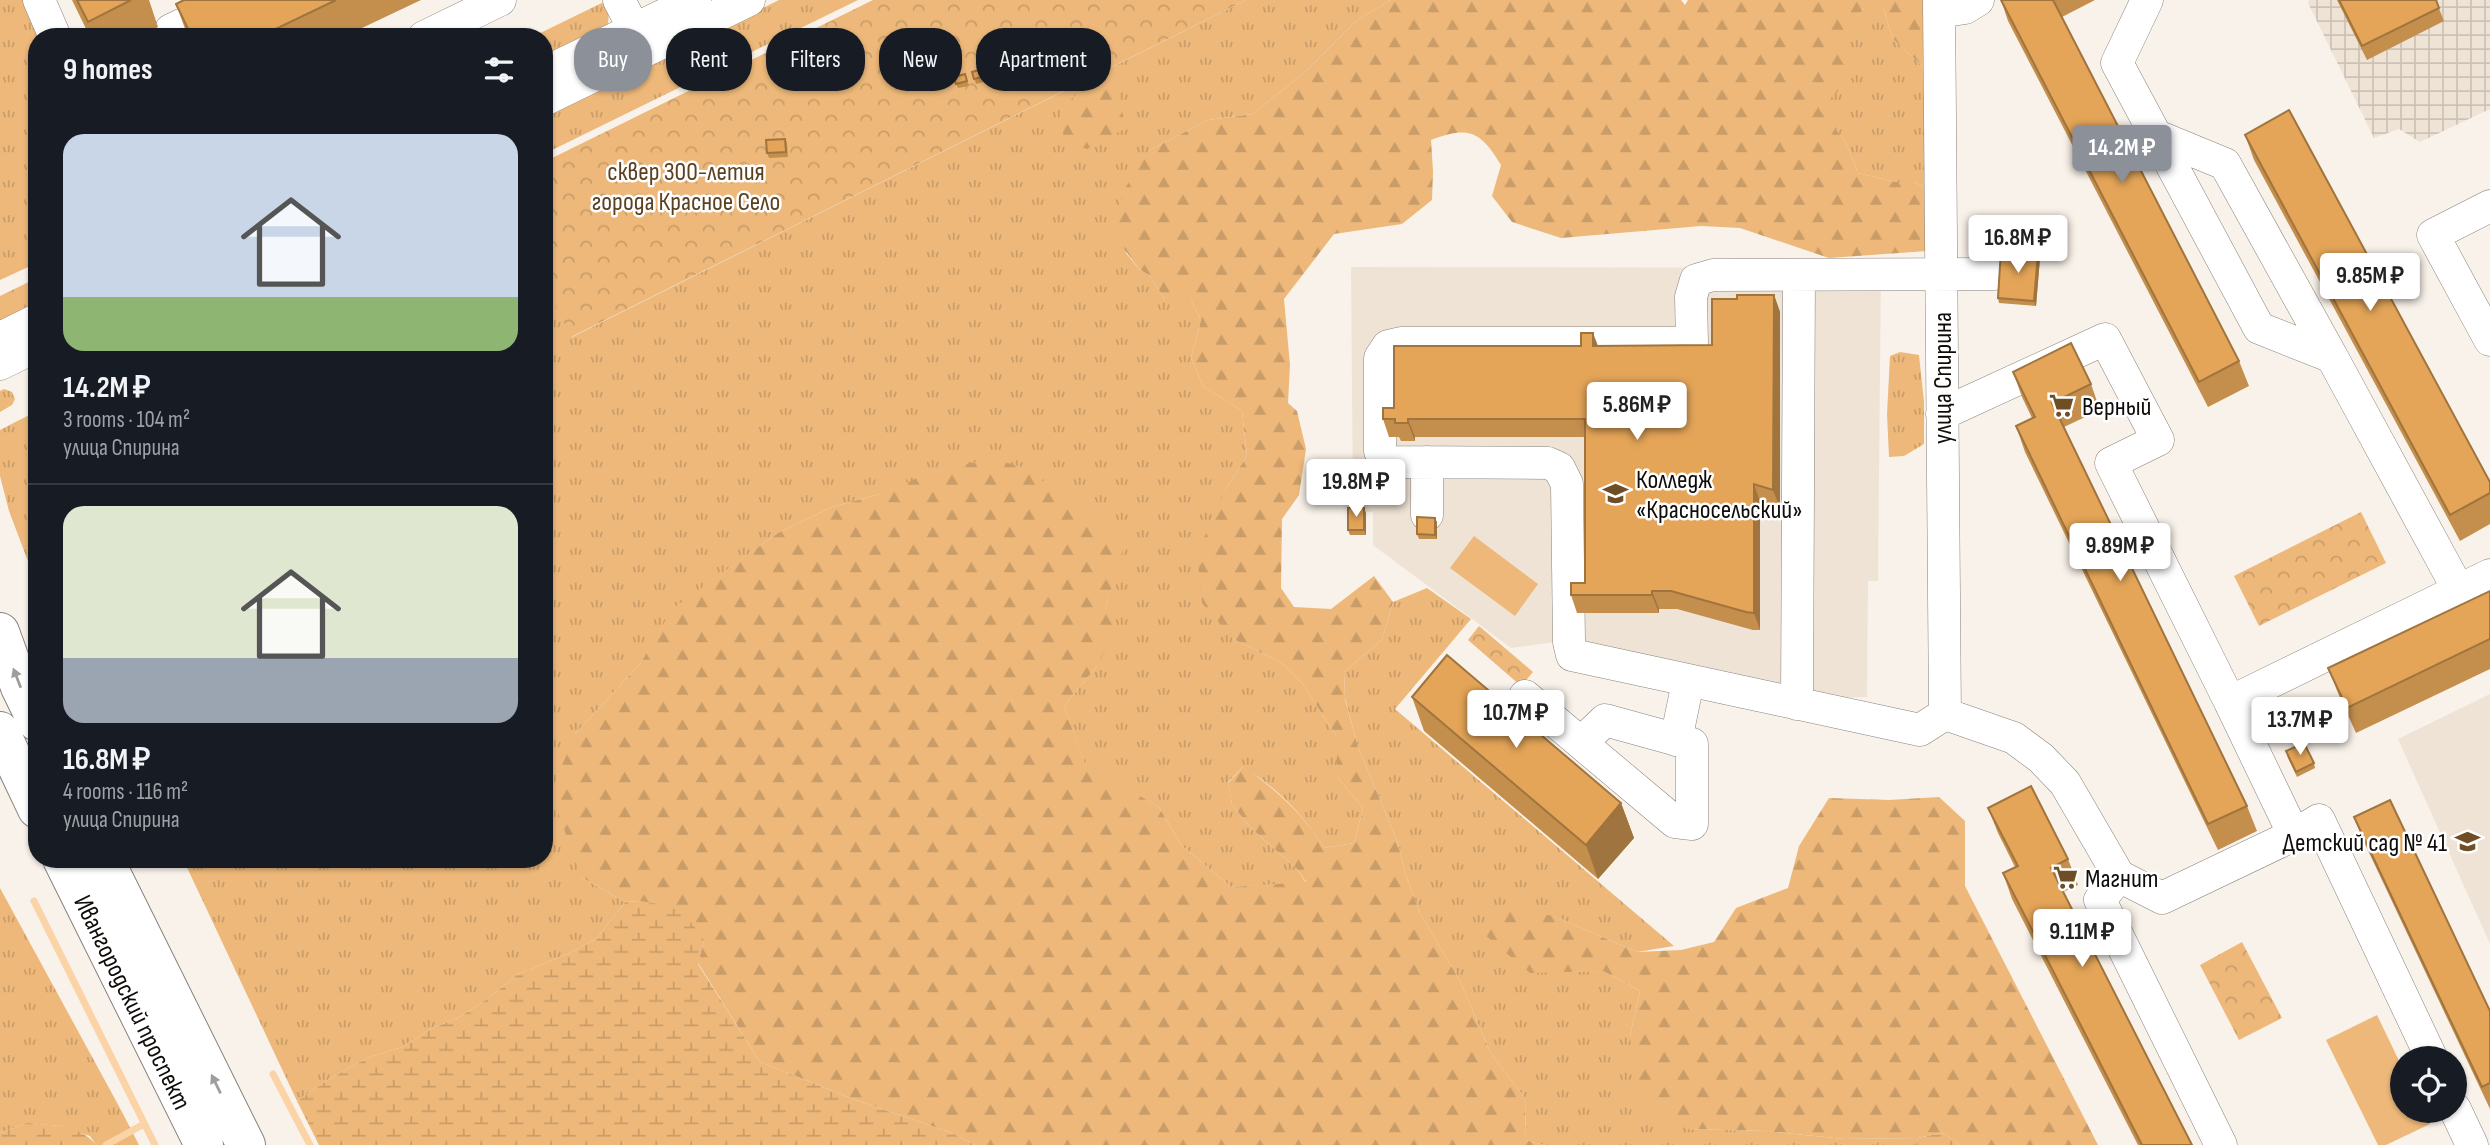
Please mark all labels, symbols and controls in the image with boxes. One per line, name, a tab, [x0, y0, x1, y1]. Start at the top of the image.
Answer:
chip: Buy	[574, 28, 652, 91]
chip: Rent	[666, 28, 752, 91]
chip: Filters	[766, 28, 865, 91]
chip: New	[879, 28, 962, 91]
chip: Apartment	[976, 28, 1111, 91]
icon: filters	[480, 51, 518, 89]
text: 9 homes	[63, 52, 153, 88]
pin: 14.2M ₽	[2057, 125, 2187, 185]
text: 14.2M ₽	[2088, 134, 2156, 162]
park label: сквер 300-летия города Красное Село	[592, 157, 780, 218]
icon: home	[228, 179, 354, 305]
pin: 16.8M ₽	[1953, 216, 2083, 275]
text: 16.8M ₽	[1984, 224, 2052, 252]
pin: 9.85M ₽	[2305, 254, 2435, 313]
text: 9.85M ₽	[2336, 262, 2404, 290]
street label: улица Спирина	[1928, 312, 1959, 444]
text: 14.2M ₽	[63, 370, 151, 406]
pin: 5.86M ₽	[1572, 382, 1702, 442]
text: 5.86M ₽	[1603, 391, 1671, 419]
supermarket icon: Верный	[2048, 392, 2076, 420]
place label: Верный	[2082, 392, 2151, 423]
text: 3 rooms · 104 m²	[63, 406, 190, 434]
text: улица Спирина	[63, 434, 180, 462]
pin: 19.8M ₽	[1291, 460, 1421, 519]
place label: Колледж «Красносельский»	[1636, 465, 1802, 526]
text: 19.8M ₽	[1322, 468, 1390, 496]
school or university icon: Колледж «Красносельский»	[1602, 480, 1630, 508]
pin: 9.89M ₽	[2055, 524, 2185, 583]
text: 9.89M ₽	[2085, 532, 2155, 560]
icon: home	[228, 551, 354, 677]
one-way arrow	[11, 667, 22, 688]
pin: 10.7M ₽	[1451, 690, 1581, 750]
pin: 13.7M ₽	[2235, 698, 2365, 757]
text: 10.7M ₽	[1483, 699, 1549, 727]
text: 13.7M ₽	[2267, 706, 2333, 734]
text: 16.8M ₽	[63, 742, 150, 778]
text: 4 rooms · 116 m²	[63, 778, 188, 806]
text: улица Спирина	[63, 806, 180, 834]
place label: Детский сад № 41	[2283, 828, 2447, 859]
school or university icon: Детский сад № 41	[2453, 828, 2481, 856]
supermarket icon: Магнит	[2051, 864, 2079, 892]
place label: Магнит	[2085, 864, 2158, 895]
street label: Ивангородский проспект	[66, 890, 197, 1115]
pin: 9.11M ₽	[2017, 909, 2147, 969]
text: 9.11M ₽	[2049, 918, 2115, 946]
map controls	[2390, 1046, 2467, 1123]
button: locate	[2390, 1046, 2467, 1123]
one-way arrow	[210, 1074, 221, 1094]

